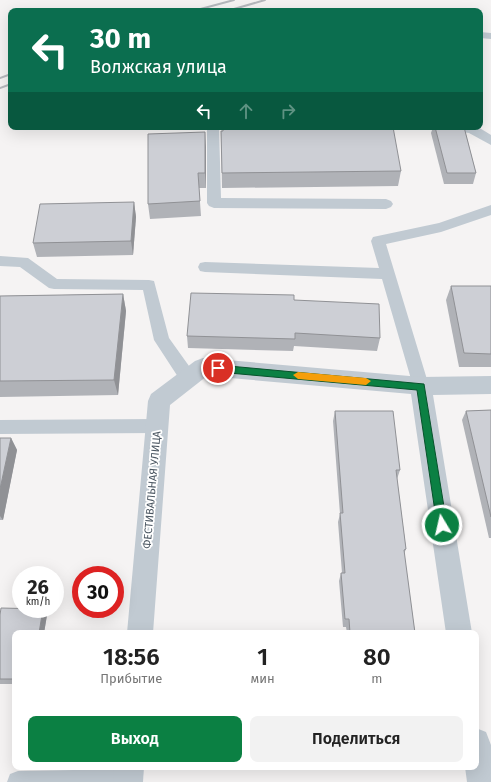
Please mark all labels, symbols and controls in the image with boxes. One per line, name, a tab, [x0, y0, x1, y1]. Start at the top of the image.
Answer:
text: 30 m	[90, 22, 151, 55]
icon: left	[24, 24, 76, 76]
text: Волжская улица	[90, 56, 227, 78]
icon: left	[193, 100, 215, 122]
icon: ahead	[235, 100, 257, 122]
icon: right	[277, 100, 299, 122]
pin	[201, 351, 235, 385]
icon: arrive	[207, 357, 229, 379]
street label: ФЕСТИВАЛЬНАЯ УЛИЦА	[140, 430, 164, 549]
position arrow	[421, 504, 463, 546]
speed limit sign: 30	[72, 566, 124, 618]
text: 26	[27, 575, 49, 599]
text: km/h	[26, 596, 50, 608]
text: 18:56	[103, 643, 160, 671]
text: 1	[257, 643, 268, 671]
text: 80	[363, 643, 391, 671]
text: Прибытие	[100, 671, 162, 686]
text: мин	[251, 671, 275, 686]
text: m	[371, 671, 382, 686]
button: Выход	[28, 716, 242, 762]
button: Поделиться	[250, 716, 463, 762]

